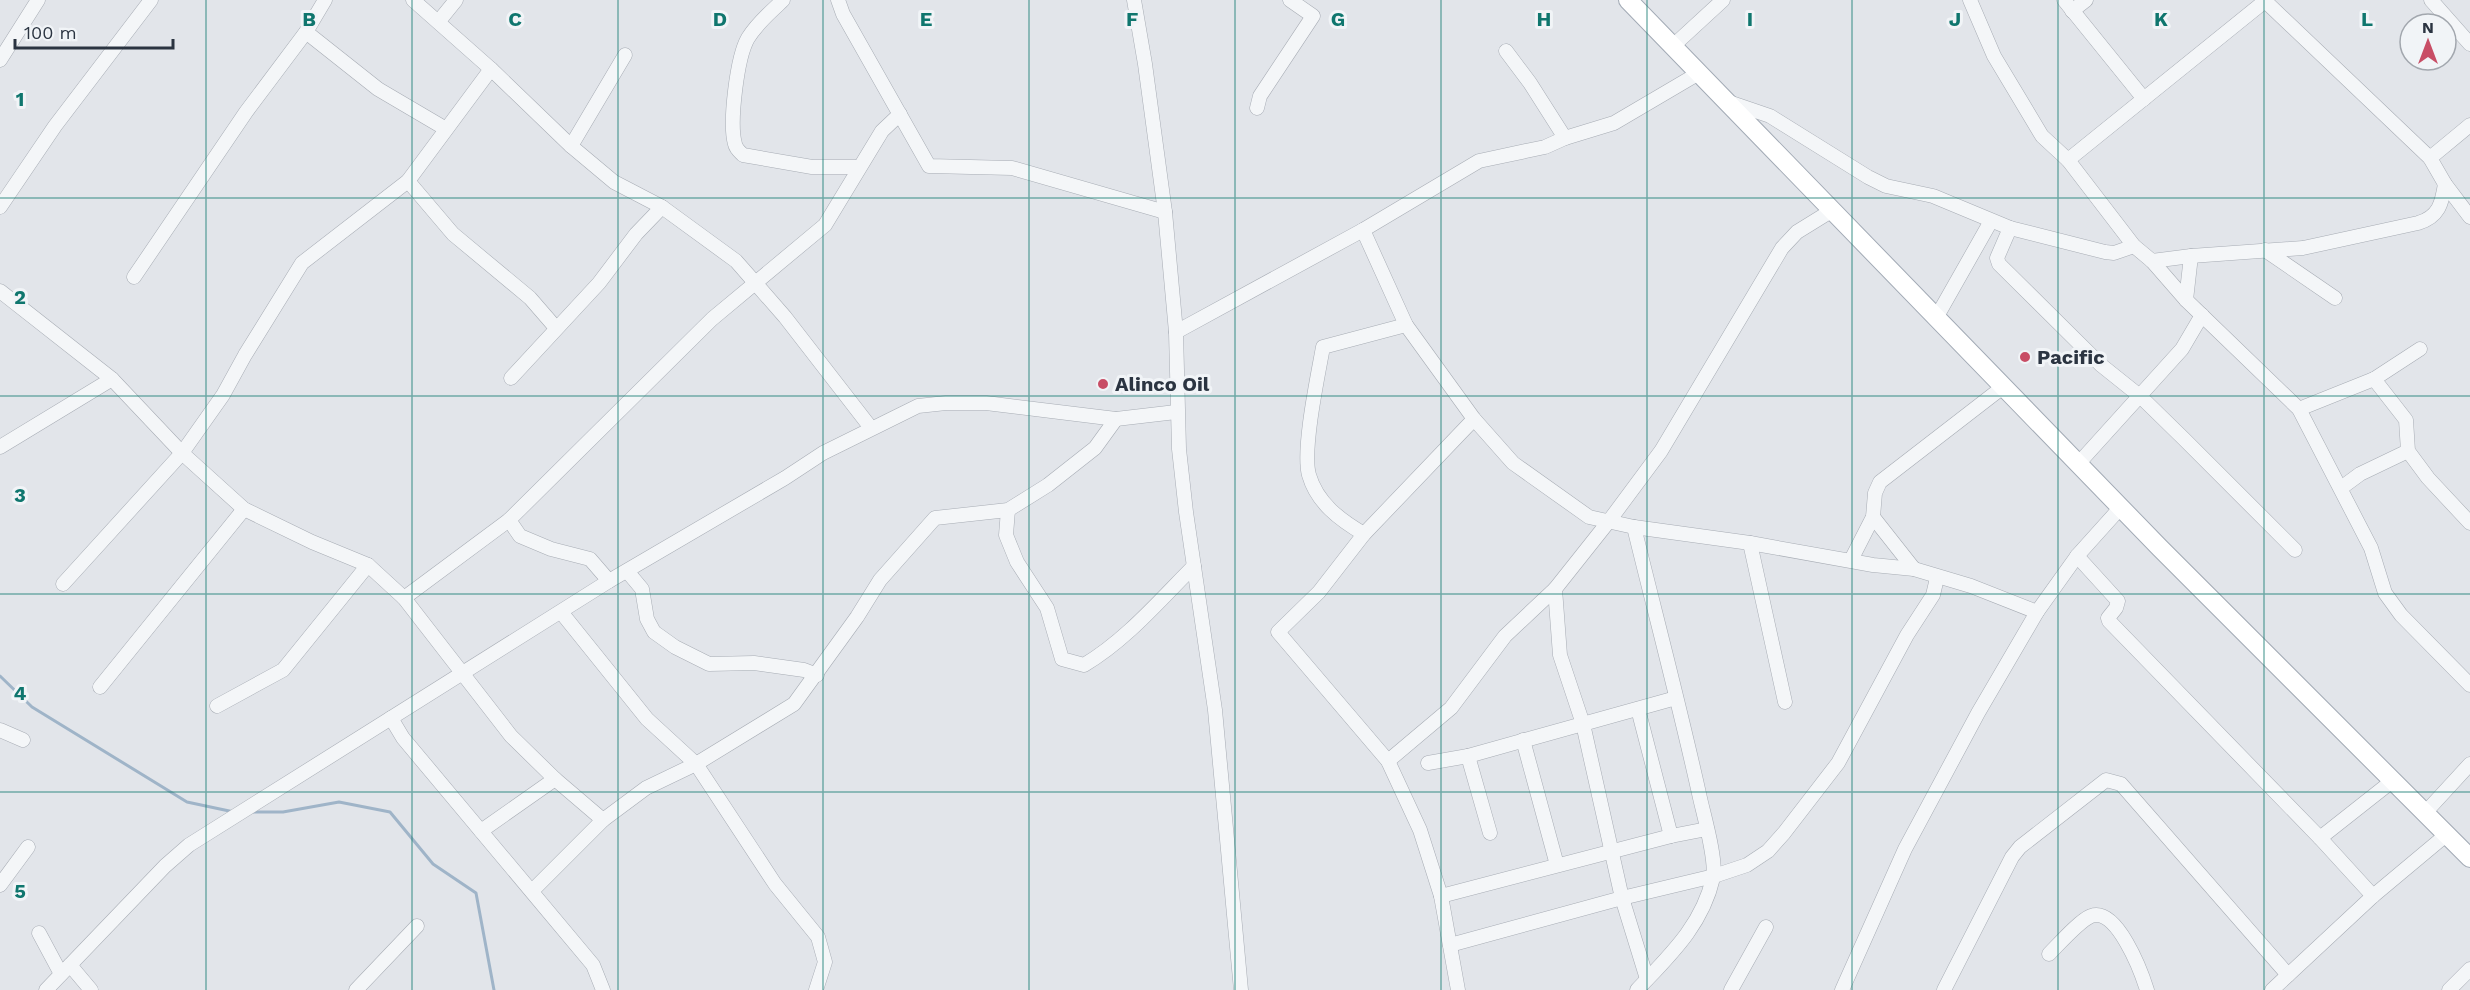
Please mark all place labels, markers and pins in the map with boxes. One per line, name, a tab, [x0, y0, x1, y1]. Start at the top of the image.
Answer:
place label: Pacific	[2037, 345, 2105, 369]
marker: Pacific	[2018, 350, 2032, 364]
place label: Alinco Oil	[1115, 372, 1210, 396]
marker: Alinco Oil	[1096, 377, 1110, 391]

